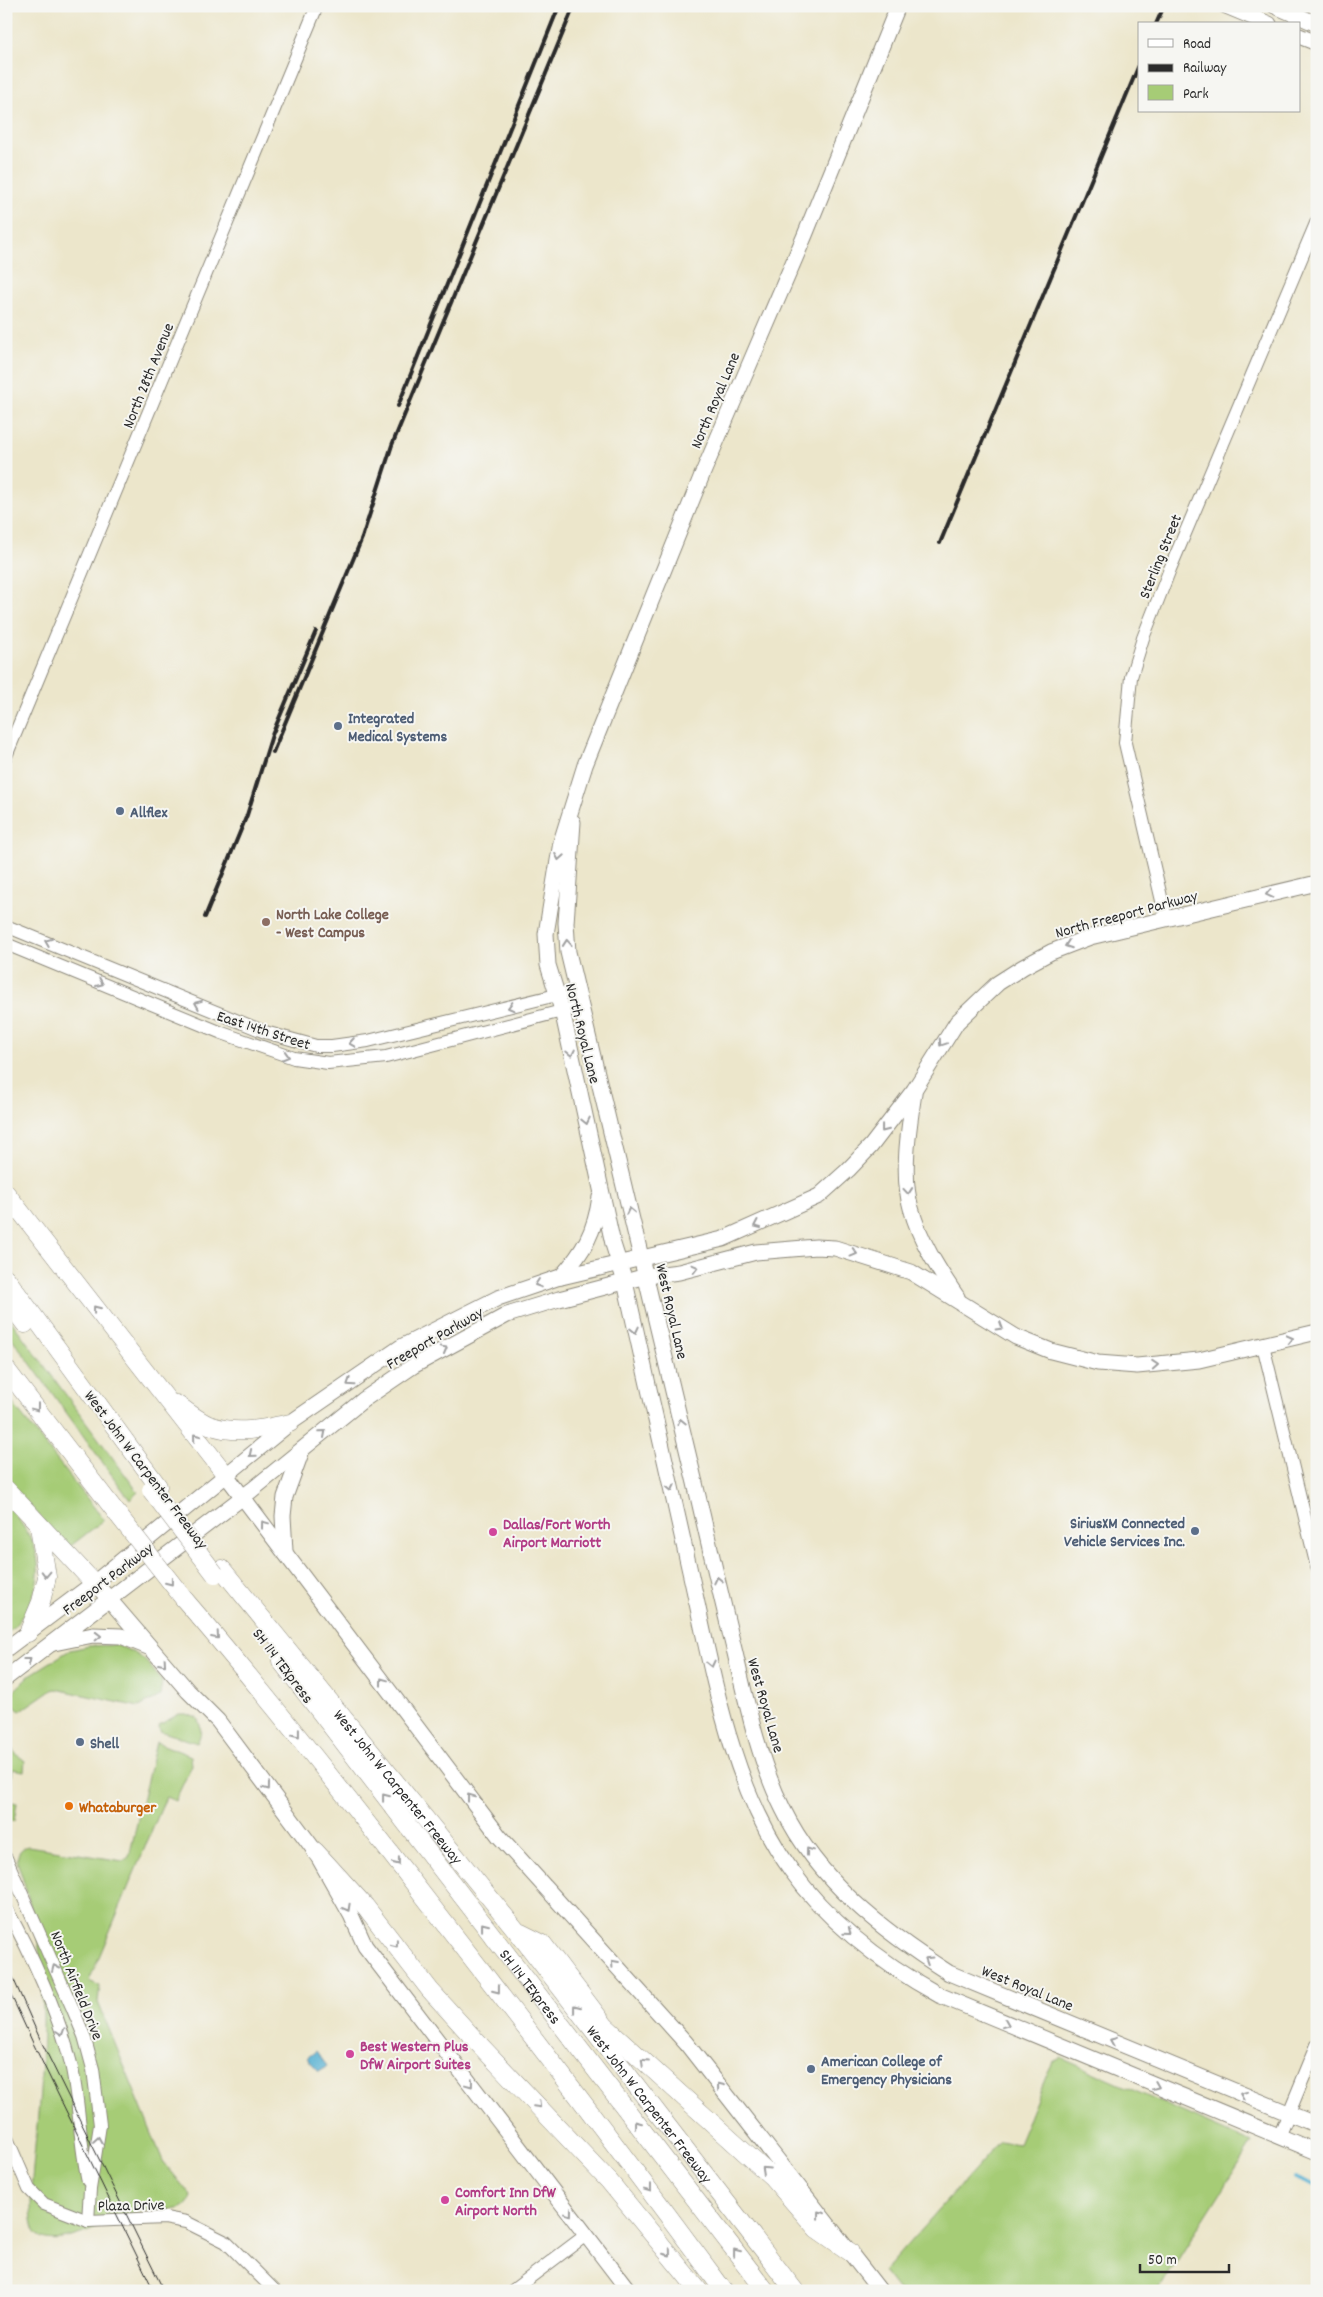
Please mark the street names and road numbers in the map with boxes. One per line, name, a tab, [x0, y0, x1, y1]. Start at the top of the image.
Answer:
street label: North 28th Avenue	[118, 320, 181, 432]
street label: North Royal Lane	[686, 349, 747, 453]
street label: Sterling Street	[1134, 511, 1189, 603]
street label: North Freeport Parkway	[1053, 885, 1201, 945]
street label: North Royal Lane	[558, 981, 605, 1086]
street label: East 14th Street	[214, 1005, 313, 1057]
street label: West Royal Lane	[648, 1262, 693, 1362]
street label: Freeport Parkway	[382, 1302, 489, 1376]
street label: West John W Carpenter Freeway	[77, 1386, 213, 1555]
street label: Freeport Parkway	[58, 1538, 159, 1622]
street label: SH 114 TEXpress	[246, 1624, 318, 1709]
street label: West Royal Lane	[740, 1656, 789, 1756]
street label: West John W Carpenter Freeway	[327, 1705, 467, 1871]
street label: North Airfield Drive	[43, 1928, 108, 2044]
street label: SH 114 TEXpress	[493, 1945, 566, 2030]
street label: West Royal Lane	[978, 1960, 1077, 2018]
street label: West John W Carpenter Freeway	[580, 2021, 717, 2189]
street label: Plaza Drive	[98, 2194, 165, 2219]

